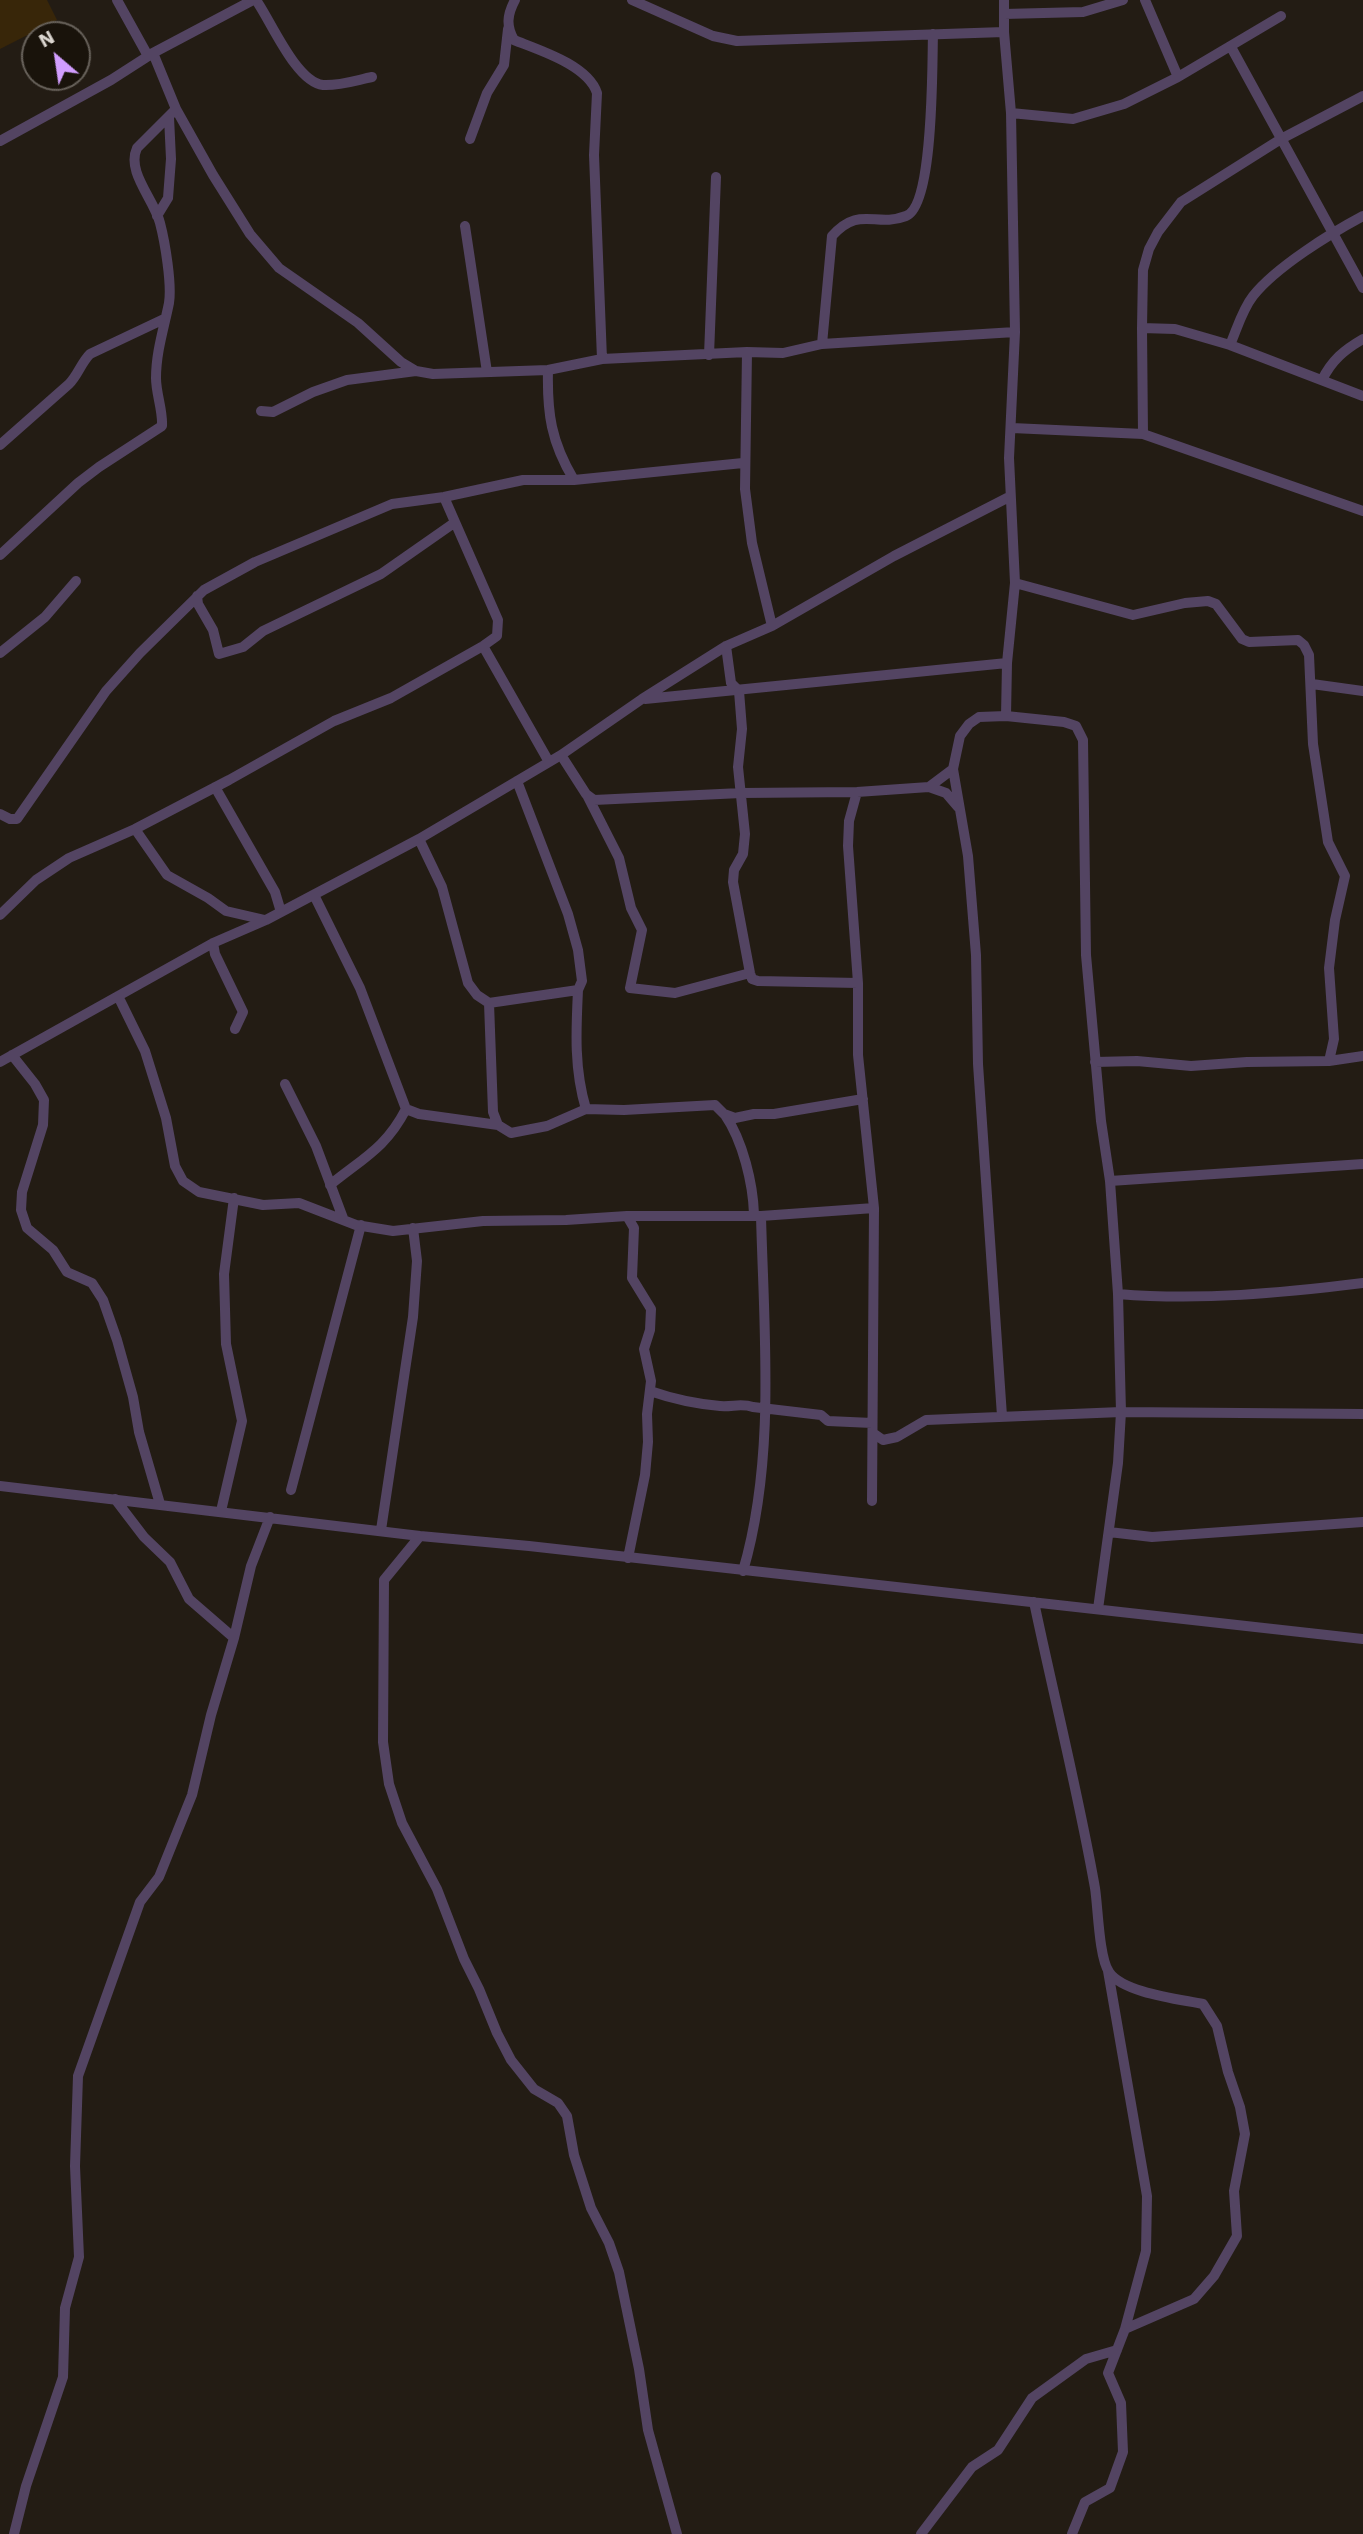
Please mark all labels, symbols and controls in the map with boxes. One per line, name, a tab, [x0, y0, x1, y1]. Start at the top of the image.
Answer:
north arrow	[21, 21, 91, 91]
text: N	[35, 25, 58, 52]

